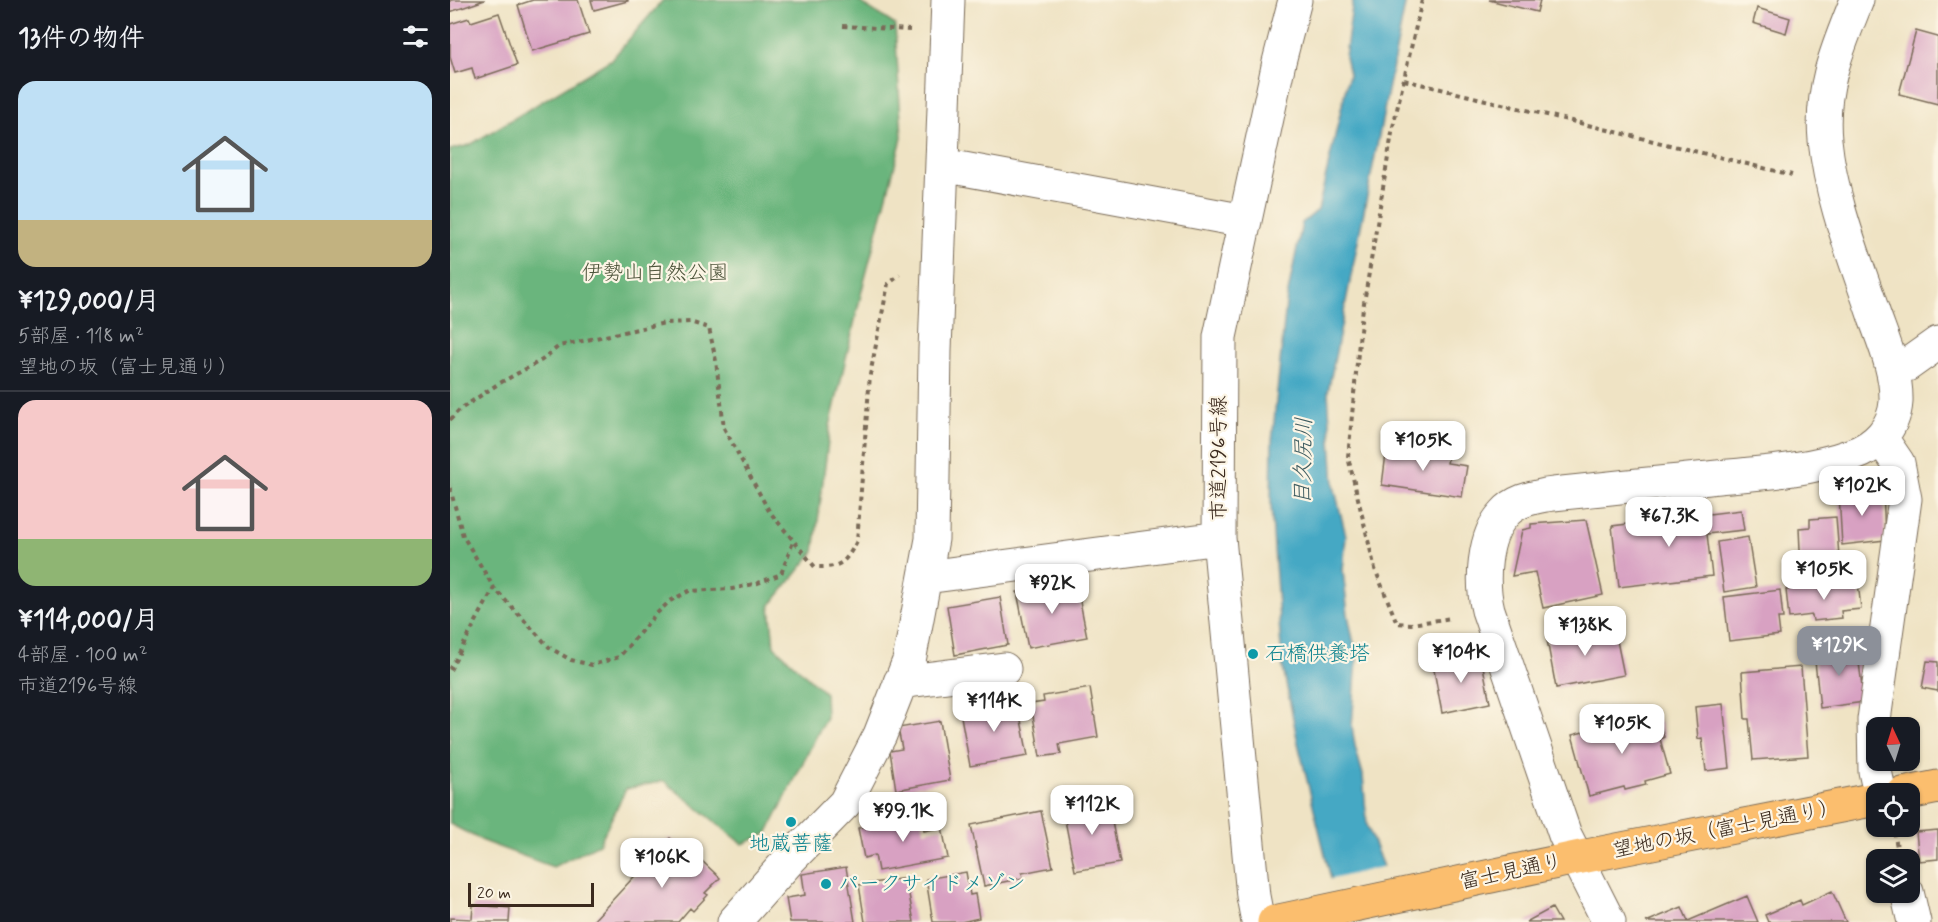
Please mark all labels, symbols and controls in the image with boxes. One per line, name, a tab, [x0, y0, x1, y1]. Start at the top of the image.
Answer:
icon: filters	[399, 20, 432, 53]
text: 13件の物件	[18, 22, 145, 56]
icon: home	[171, 120, 279, 228]
park label: 伊勢山自然公園	[582, 259, 729, 287]
text: ¥129,000/月	[18, 285, 160, 319]
text: 5部屋 · 118 m²	[18, 323, 144, 350]
text: 望地の坂（富士見通り）	[18, 354, 238, 381]
street label: 市道2196号線	[1205, 395, 1233, 521]
water label: 目久尻川	[1289, 417, 1319, 505]
pin: ¥105K	[1381, 421, 1465, 472]
text: ¥105K	[1394, 427, 1452, 454]
icon: home	[171, 439, 279, 547]
pin: ¥102K	[1820, 466, 1904, 517]
text: ¥102K	[1833, 472, 1891, 499]
pin: ¥67.3K	[1620, 497, 1718, 548]
text: ¥67.3K	[1639, 503, 1699, 530]
pin: ¥105K	[1782, 550, 1866, 601]
text: ¥105K	[1795, 556, 1853, 583]
pin: ¥92K	[1016, 564, 1088, 615]
text: ¥92K	[1029, 570, 1075, 597]
text: ¥114,000/月	[18, 604, 159, 638]
pin: ¥138K	[1543, 606, 1627, 657]
text: ¥138K	[1558, 612, 1612, 639]
pin: ¥129K	[1797, 626, 1881, 677]
text: ¥129K	[1811, 632, 1867, 659]
pin: ¥104K	[1419, 633, 1503, 684]
text: ¥104K	[1432, 639, 1490, 666]
place label: 石橋供養塔	[1265, 640, 1370, 668]
text: 4部屋 · 100 m²	[18, 642, 148, 669]
marker: 石橋供養塔	[1246, 647, 1260, 661]
text: 市道2196号線	[18, 673, 137, 700]
pin: ¥114K	[952, 682, 1036, 733]
text: ¥114K	[967, 688, 1021, 715]
pin: ¥105K	[1580, 704, 1664, 755]
text: ¥105K	[1593, 710, 1651, 737]
north arrow	[1866, 717, 1920, 771]
map controls	[1866, 717, 1920, 903]
button: locate	[1866, 783, 1920, 837]
pin: ¥112K	[1050, 785, 1134, 836]
text: ¥112K	[1064, 791, 1120, 818]
pin: ¥99.1K	[854, 792, 952, 843]
street label: 望地の坂（富士見通り）	[1610, 793, 1842, 865]
text: ¥99.1K	[873, 798, 933, 825]
marker: 地蔵菩薩	[784, 815, 798, 829]
place label: 地蔵菩薩	[749, 830, 833, 858]
pin: ¥106K	[620, 838, 704, 889]
text: ¥106K	[634, 844, 690, 871]
street label: 富士見通り	[1457, 847, 1565, 897]
button: layers	[1866, 849, 1920, 903]
place label: パークサイドメゾン	[838, 870, 1026, 898]
marker: パークサイドメゾン	[819, 877, 833, 891]
scale bar	[468, 880, 594, 908]
text: 20 m	[477, 883, 511, 904]

